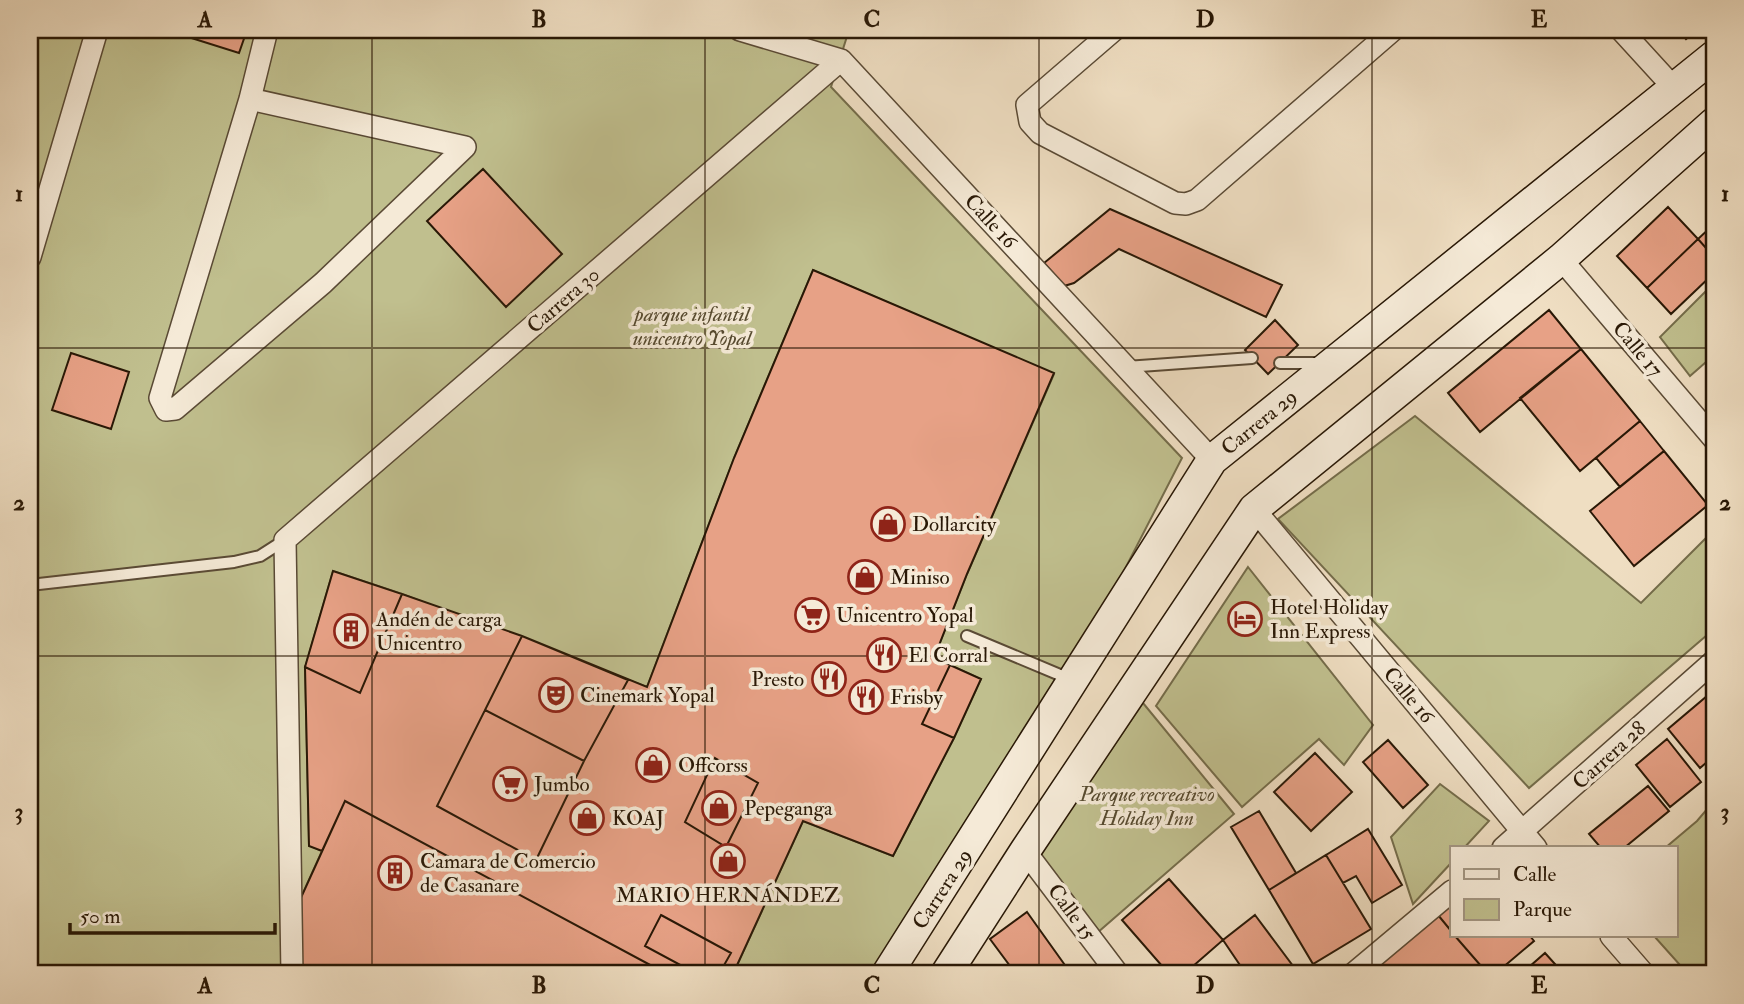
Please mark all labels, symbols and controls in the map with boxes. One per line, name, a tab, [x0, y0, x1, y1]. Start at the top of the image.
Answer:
text: A	[197, 5, 213, 34]
text: B	[531, 5, 547, 34]
text: C	[864, 5, 880, 34]
text: D	[1196, 5, 1214, 34]
text: E	[1531, 5, 1548, 34]
text: 1	[15, 179, 23, 208]
text: 1	[1721, 179, 1729, 208]
street label: Calle 16	[958, 188, 1024, 256]
street label: Carrera 30	[521, 261, 605, 339]
park label: parque infantil unicentro Yopal	[632, 301, 753, 352]
street label: Calle 17	[1606, 316, 1669, 383]
street label: Carrera 29	[1216, 383, 1303, 461]
text: 2	[13, 488, 25, 517]
text: 2	[1719, 488, 1731, 517]
shop icon: Dollarcity	[869, 505, 907, 543]
place label: Dollarcity	[912, 511, 997, 538]
shop icon: Miniso	[846, 558, 884, 596]
place label: Miniso	[890, 564, 950, 591]
place label: Hotel Holiday Inn Express	[1270, 594, 1389, 645]
supermarket icon: Unicentro Yopal	[793, 596, 831, 634]
hotel icon: Hotel Holiday Inn Express	[1226, 600, 1264, 638]
place label: Unicentro Yopal	[836, 602, 974, 629]
place label: Andén de carga Unicentro	[375, 606, 502, 657]
building icon: Andén de carga Unicentro	[332, 612, 370, 650]
restaurant icon: El Corral	[865, 636, 903, 674]
place label: El Corral	[908, 642, 989, 669]
restaurant icon: Presto	[810, 660, 848, 698]
street label: Calle 16	[1377, 661, 1441, 730]
place label: Presto	[751, 666, 804, 693]
theatre icon: Cinemark Yopal	[537, 676, 575, 714]
restaurant icon: Frisby	[847, 678, 885, 716]
place label: Cinemark Yopal	[580, 682, 715, 709]
place label: Frisby	[890, 684, 943, 711]
street label: Carrera 28	[1567, 715, 1652, 795]
shop icon: Offcorss	[634, 746, 672, 784]
place label: Offcorss	[678, 752, 748, 779]
supermarket icon: Jumbo	[491, 765, 529, 803]
place label: Jumbo	[533, 771, 590, 798]
park label: Parque recreativo Holiday Inn	[1078, 781, 1215, 832]
shop icon: Pepeganga	[700, 789, 738, 827]
place label: Pepeganga	[744, 795, 833, 822]
text: 3	[15, 797, 23, 826]
text: 3	[1721, 797, 1729, 826]
shop icon: KOAJ	[568, 799, 606, 837]
place label: KOAJ	[612, 805, 664, 832]
shop icon: MARIO HERNÁNDEZ	[709, 842, 747, 880]
street label: Carrera 29	[906, 844, 978, 935]
legend	[1450, 846, 1678, 937]
place label: Camara de Comercio de Casanare	[420, 848, 596, 899]
building icon: Camara de Comercio de Casanare	[376, 854, 414, 892]
text: Calle	[1513, 861, 1557, 888]
street label: Calle 15	[1041, 878, 1102, 947]
place label: MARIO HERNÁNDEZ	[616, 882, 840, 909]
scale bar	[70, 892, 275, 936]
text: Parque	[1513, 896, 1572, 923]
text: 50 m	[80, 903, 121, 930]
text: A	[197, 971, 213, 1000]
text: B	[531, 971, 547, 1000]
text: C	[864, 971, 880, 1000]
text: D	[1196, 971, 1214, 1000]
text: E	[1531, 971, 1548, 1000]

